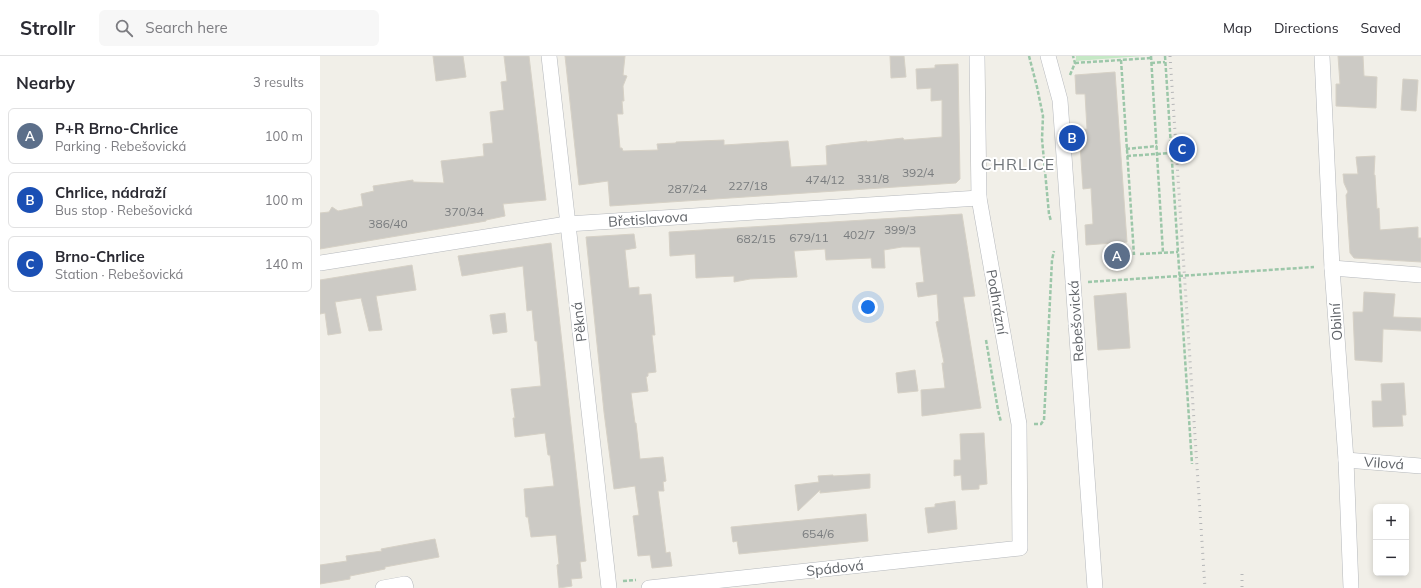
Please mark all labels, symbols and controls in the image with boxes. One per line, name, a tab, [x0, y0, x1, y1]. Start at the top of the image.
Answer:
search box	[99, 10, 379, 46]
text: Strollr	[20, 16, 75, 40]
icon: search	[113, 17, 135, 39]
text: Search here	[145, 18, 228, 37]
text: Map	[1223, 19, 1252, 37]
text: Directions	[1274, 19, 1339, 37]
text: Saved	[1361, 19, 1401, 37]
text: Nearby	[16, 72, 75, 93]
text: 3 results	[253, 74, 304, 90]
text: P+R Brno-Chrlice	[55, 119, 178, 138]
pin: B	[1059, 123, 1085, 153]
text: A	[25, 128, 35, 144]
text: 100 m	[265, 128, 303, 144]
pin: C	[1169, 134, 1195, 164]
text: Parking · Rebešovická	[55, 138, 186, 154]
district label: CHRLICE	[981, 154, 1055, 174]
house number: 392/4	[902, 165, 934, 180]
house number: 331/8	[857, 171, 889, 186]
house number: 474/12	[805, 172, 845, 187]
house number: 227/18	[728, 178, 768, 193]
house number: 287/24	[667, 181, 707, 196]
text: Chrlice, nádraží	[55, 183, 166, 202]
text: B	[26, 192, 34, 208]
text: 100 m	[265, 192, 303, 208]
text: Bus stop · Rebešovická	[55, 202, 193, 218]
house number: 370/34	[444, 204, 484, 219]
street label: Břetislavova	[608, 207, 688, 231]
house number: 386/40	[368, 216, 408, 231]
house number: 399/3	[884, 222, 916, 237]
house number: 402/7	[843, 227, 875, 242]
house number: 679/11	[789, 230, 829, 245]
house number: 682/15	[736, 231, 776, 246]
pin: A	[1104, 241, 1130, 271]
text: Brno-Chrlice	[55, 247, 145, 266]
text: C	[26, 256, 34, 272]
text: 140 m	[265, 256, 303, 272]
text: Station · Rebešovická	[55, 266, 183, 282]
street label: Podhrázní	[982, 268, 1012, 337]
street label: Rebešovická	[1064, 280, 1088, 362]
your location	[858, 297, 878, 317]
street label: Pěkná	[568, 301, 590, 343]
street label: Obilní	[1326, 302, 1346, 341]
street label: Vilová	[1363, 453, 1405, 473]
map controls	[1373, 504, 1409, 576]
button: +	[1373, 504, 1409, 540]
house number: 654/6	[802, 526, 834, 541]
button: −	[1373, 540, 1409, 576]
street label: Spádová	[805, 556, 865, 580]

